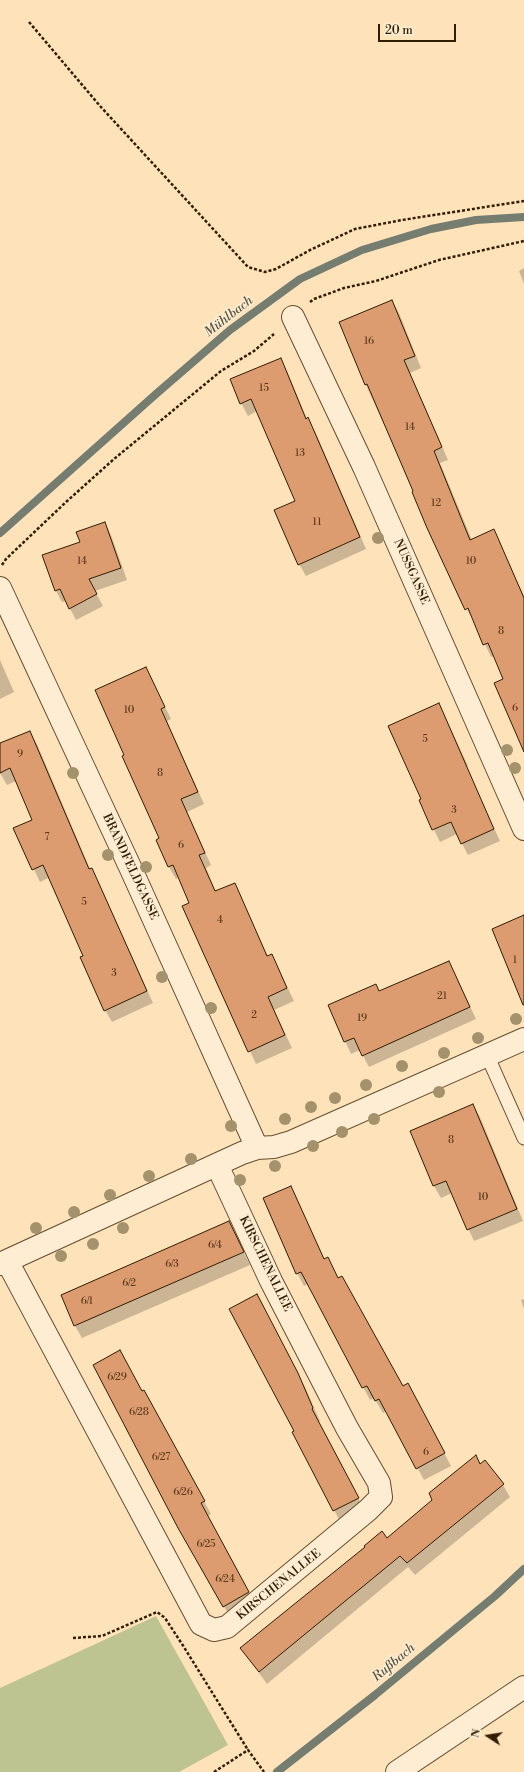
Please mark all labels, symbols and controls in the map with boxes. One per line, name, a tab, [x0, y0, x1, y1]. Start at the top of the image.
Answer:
scale bar	[380, 16, 458, 42]
text: 20 m	[385, 23, 413, 38]
water label: Mühlbach	[202, 293, 256, 341]
house number: 16	[364, 336, 374, 348]
house number: 15	[259, 383, 269, 395]
house number: 14	[405, 422, 415, 434]
house number: 13	[295, 448, 305, 460]
house number: 12	[431, 498, 441, 510]
house number: 11	[313, 517, 321, 529]
street label: NUSSGASSE	[390, 537, 432, 607]
house number: 14	[77, 556, 87, 568]
house number: 10	[466, 556, 476, 568]
house number: 8	[498, 626, 504, 638]
house number: 6	[512, 703, 518, 715]
house number: 10	[124, 705, 134, 717]
house number: 5	[422, 734, 428, 746]
house number: 9	[17, 749, 23, 761]
house number: 8	[157, 768, 163, 780]
house number: 3	[451, 805, 457, 817]
street label: BRANDFELDGASSE	[99, 812, 161, 922]
house number: 7	[44, 832, 50, 844]
house number: 6	[178, 840, 184, 852]
house number: 5	[81, 897, 87, 909]
house number: 4	[217, 915, 223, 927]
house number: 1	[513, 955, 517, 967]
house number: 3	[111, 968, 117, 980]
house number: 21	[437, 991, 447, 1003]
house number: 2	[251, 1010, 257, 1022]
house number: 19	[357, 1013, 367, 1025]
house number: 8	[448, 1135, 454, 1147]
house number: 10	[478, 1192, 488, 1204]
street label: KIRSCHENALLEE	[236, 1214, 294, 1314]
house number: 6/4	[208, 1240, 222, 1252]
house number: 6/3	[165, 1259, 179, 1271]
house number: 6/2	[122, 1278, 136, 1290]
house number: 6/1	[81, 1296, 93, 1308]
house number: 6/29	[107, 1372, 127, 1384]
house number: 6/28	[129, 1407, 149, 1419]
house number: 6	[423, 1447, 429, 1459]
house number: 6/27	[152, 1452, 170, 1464]
house number: 6/26	[173, 1487, 193, 1499]
house number: 6/25	[196, 1539, 216, 1551]
street label: KIRSCHENALLEE	[234, 1547, 324, 1623]
house number: 6/24	[215, 1574, 235, 1586]
water label: Rußbach	[369, 1641, 419, 1685]
north arrow	[468, 1716, 508, 1756]
text: N	[469, 1728, 484, 1739]

